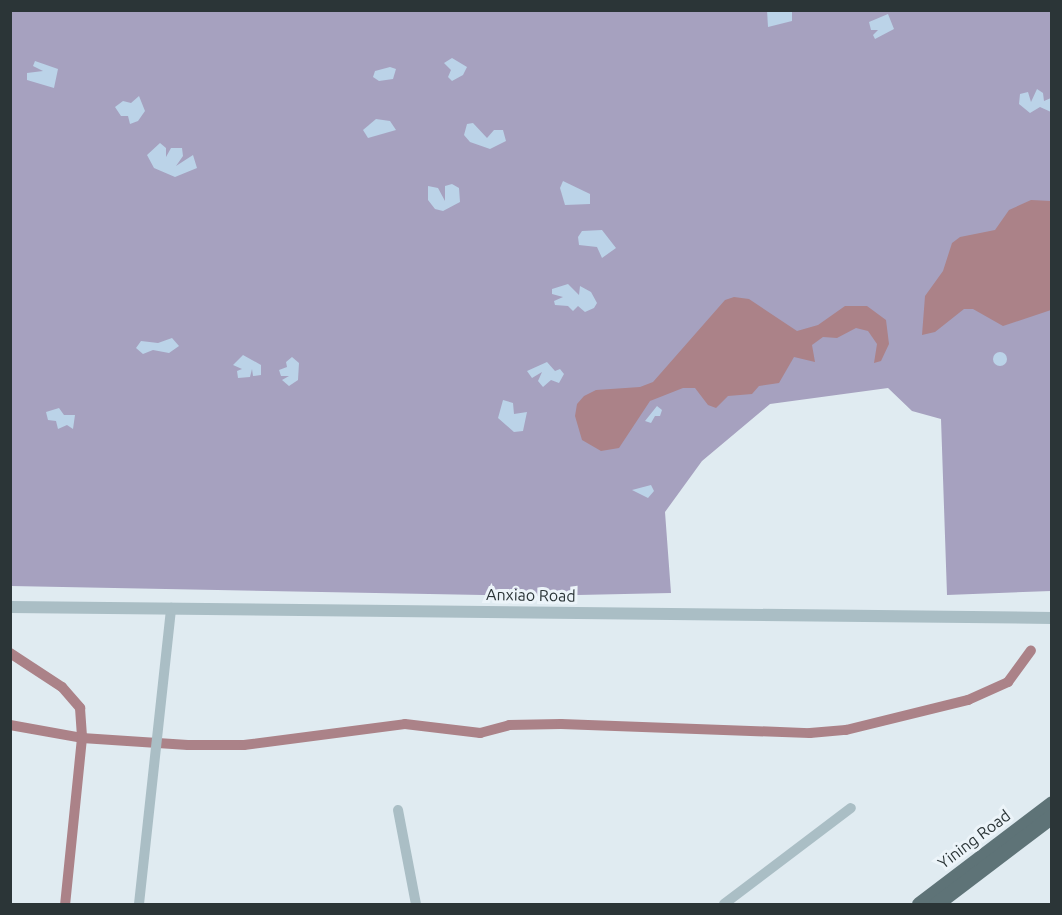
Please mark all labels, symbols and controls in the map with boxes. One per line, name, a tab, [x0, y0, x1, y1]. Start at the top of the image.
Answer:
street label: Anxiao Road	[486, 585, 576, 605]
street label: Yining Road	[934, 806, 1014, 872]

